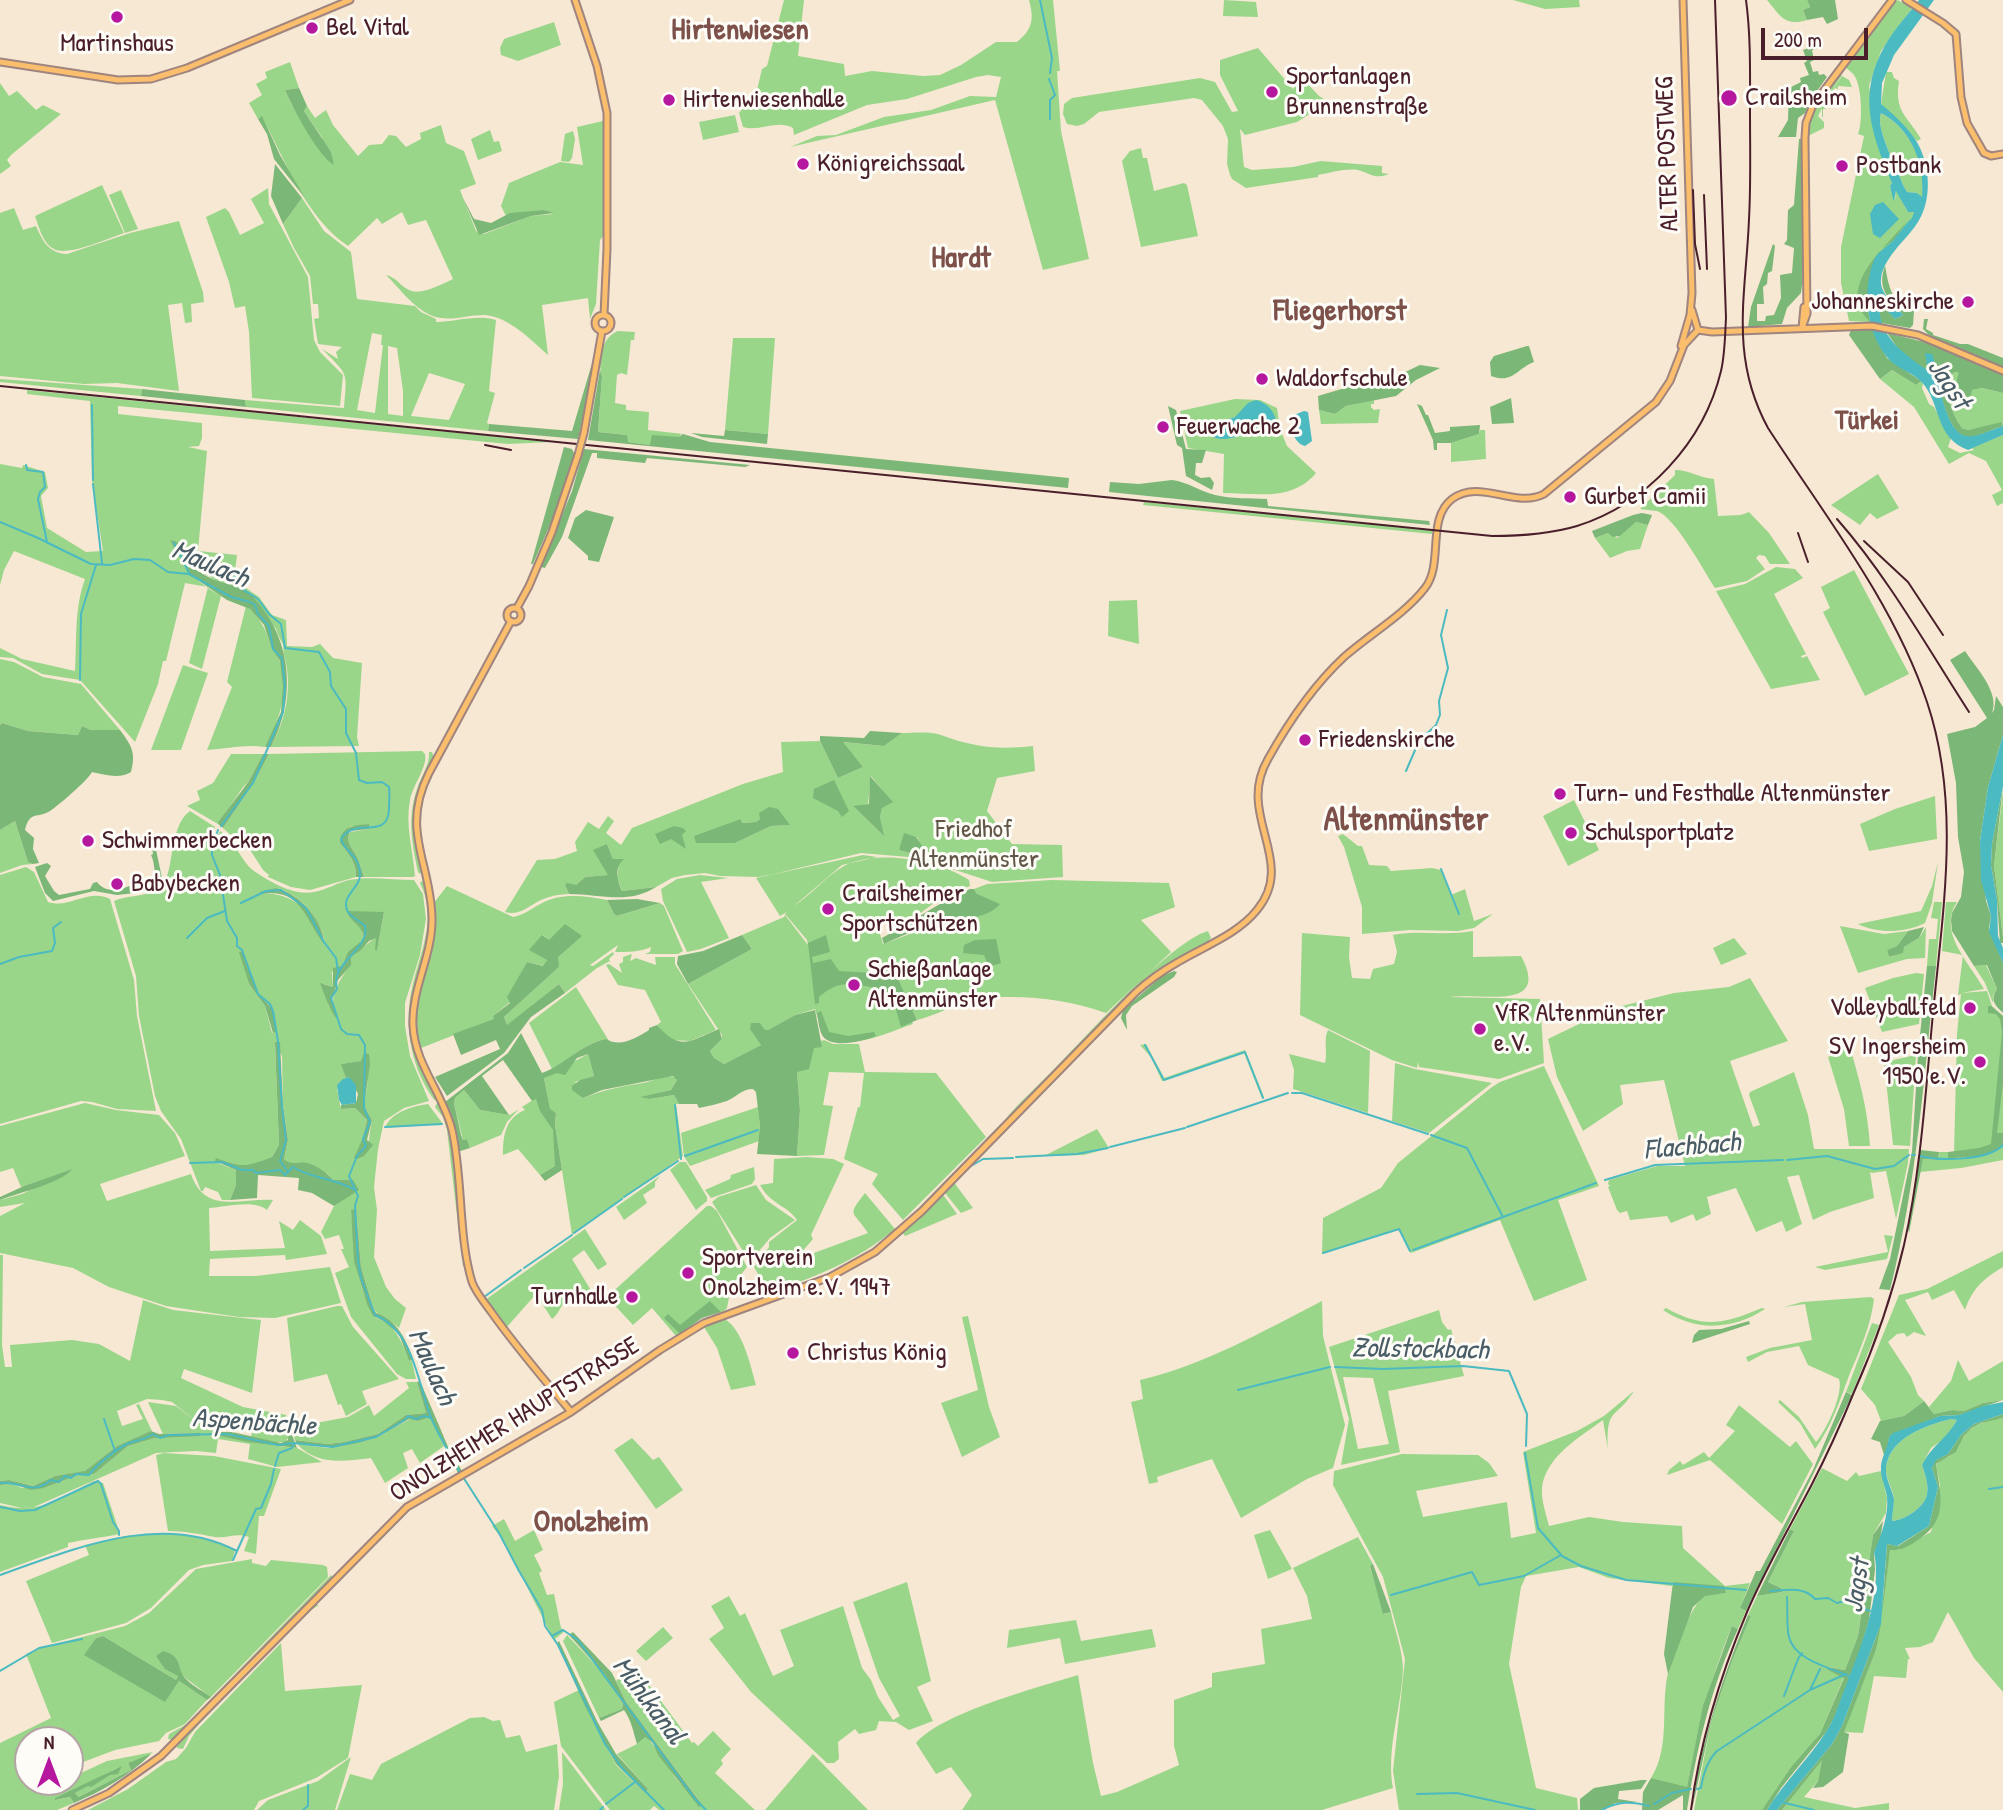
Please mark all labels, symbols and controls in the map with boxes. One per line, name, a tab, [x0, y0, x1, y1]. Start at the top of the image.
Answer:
marker: Martinshaus	[109, 9, 125, 25]
place label: Bel Vital	[326, 12, 409, 44]
district label: Hirtenwiesen	[671, 13, 809, 49]
scale bar	[1765, 14, 1872, 58]
marker: Bel Vital	[304, 20, 320, 36]
text: 200 m	[1774, 25, 1822, 54]
place label: Martinshaus	[60, 28, 174, 60]
place label: Sportanlagen Brunnenstraße	[1286, 61, 1428, 122]
street label: ALTER POSTWEG	[1650, 76, 1686, 232]
place label: Crailsheim	[1745, 82, 1847, 114]
place label: Hirtenwiesenhalle	[683, 84, 845, 116]
marker: Sportanlagen Brunnenstraße	[1264, 84, 1280, 100]
marker: Crailsheim	[1719, 88, 1739, 108]
marker: Hirtenwiesenhalle	[661, 92, 677, 108]
place label: Königreichssaal	[817, 148, 965, 180]
place label: Postbank	[1856, 150, 1941, 182]
marker: Königreichssaal	[795, 156, 811, 172]
marker: Postbank	[1834, 158, 1850, 174]
district label: Hardt	[931, 241, 991, 277]
place label: Johanneskirche	[1811, 286, 1954, 318]
district label: Fliegerhorst	[1274, 294, 1406, 330]
marker: Johanneskirche	[1960, 294, 1976, 310]
water label: Jagst	[1919, 352, 1977, 416]
place label: Waldorfschule	[1276, 363, 1408, 395]
marker: Waldorfschule	[1254, 371, 1270, 387]
district label: Türkei	[1835, 405, 1899, 439]
place label: Feuerwache 2	[1177, 411, 1300, 443]
marker: Feuerwache 2	[1155, 419, 1171, 435]
place label: Gurbet Camii	[1584, 481, 1707, 513]
marker: Gurbet Camii	[1562, 489, 1578, 505]
water label: Maulach	[167, 534, 253, 596]
place label: Friedenskirche	[1319, 724, 1455, 756]
marker: Friedenskirche	[1297, 732, 1313, 748]
place label: Turn- und Festhalle Altenmünster	[1574, 778, 1891, 810]
marker: Turn- und Festhalle Altenmünster	[1552, 786, 1568, 802]
district label: Altenmünster	[1324, 801, 1488, 841]
park label: Friedhof Altenmünster	[909, 814, 1039, 876]
place label: Schulsportplatz	[1585, 817, 1734, 849]
place label: Schwimmerbecken	[102, 825, 273, 857]
marker: Schulsportplatz	[1563, 825, 1579, 841]
marker: Schwimmerbecken	[80, 833, 96, 849]
place label: Babybecken	[131, 868, 240, 900]
marker: Babybecken	[109, 876, 125, 892]
place label: Crailsheimer Sportschützen	[842, 878, 978, 940]
marker: Crailsheimer Sportschützen	[820, 901, 836, 917]
place label: Schießanlage Altenmünster	[868, 954, 998, 1016]
marker: Schießanlage Altenmünster	[846, 977, 862, 993]
place label: Volleyballfeld	[1830, 992, 1956, 1024]
place label: VfR Altenmünster e.V.	[1494, 998, 1666, 1060]
marker: Volleyballfeld	[1962, 1000, 1978, 1016]
marker: VfR Altenmünster e.V.	[1472, 1021, 1488, 1037]
place label: SV Ingersheim 1950 e.V.	[1829, 1031, 1966, 1092]
marker: SV Ingersheim 1950 e.V.	[1972, 1054, 1988, 1070]
water label: Flachbach	[1642, 1126, 1742, 1168]
place label: Sportverein Onolzheim e.V. 1947	[702, 1242, 891, 1304]
marker: Sportverein Onolzheim e.V. 1947	[680, 1265, 696, 1281]
place label: Turnhalle	[531, 1281, 618, 1313]
marker: Turnhalle	[624, 1289, 640, 1305]
water label: Maulach	[399, 1324, 463, 1410]
street label: ONOLZHEIMER HAUPTSTRASSE	[385, 1330, 645, 1510]
water label: Zollstockbach	[1351, 1332, 1489, 1368]
place label: Christus König	[807, 1337, 947, 1369]
marker: Christus König	[785, 1345, 801, 1361]
water label: Aspenbächle	[191, 1402, 317, 1444]
district label: Onolzheim	[534, 1505, 648, 1541]
water label: Jagst	[1838, 1557, 1878, 1615]
water label: Mühlkanal	[604, 1651, 692, 1751]
north arrow	[14, 1726, 84, 1796]
text: N	[44, 1729, 54, 1755]

